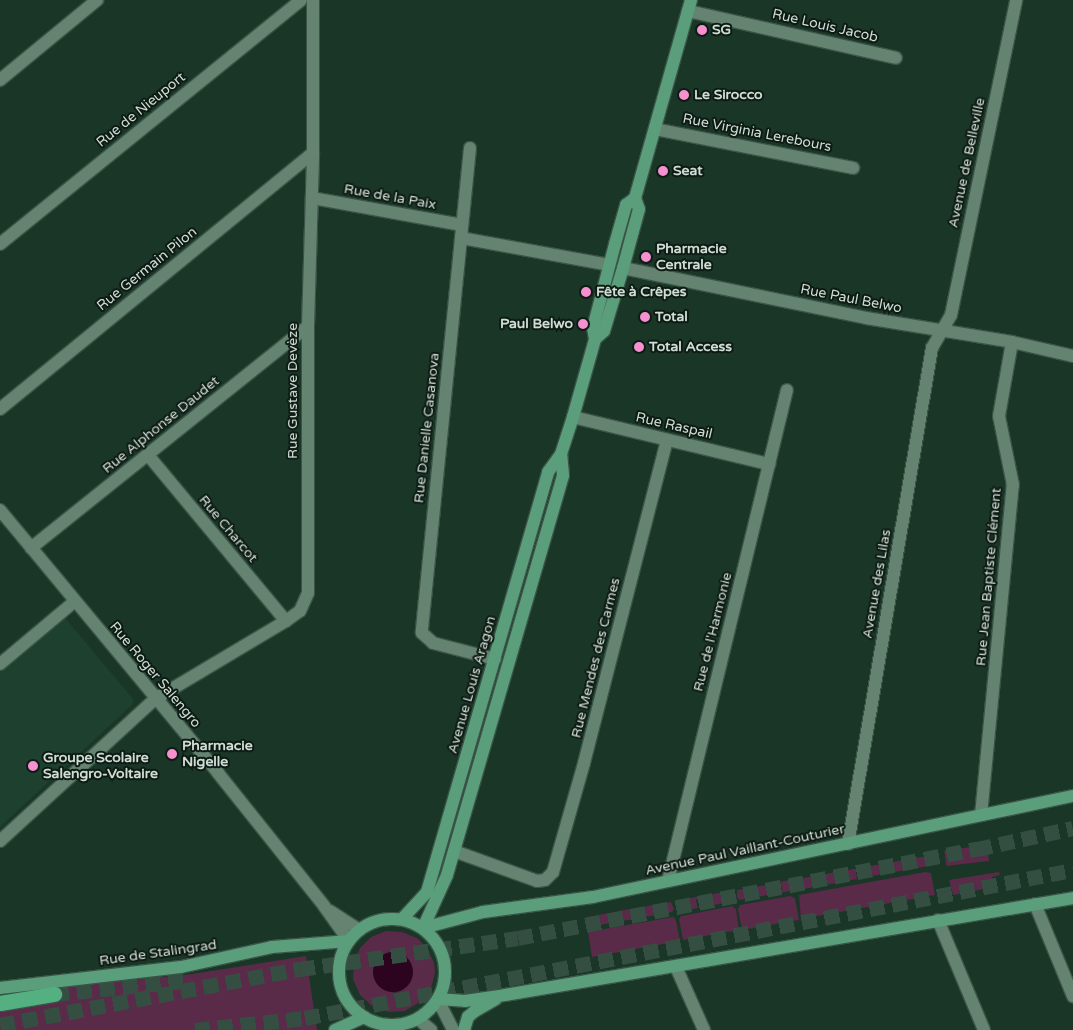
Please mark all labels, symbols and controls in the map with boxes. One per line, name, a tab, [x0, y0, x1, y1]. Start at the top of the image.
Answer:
street label: Rue Louis Jacob	[770, 6, 880, 46]
place label: SG	[712, 22, 731, 38]
marker: SG	[696, 24, 708, 36]
street label: Rue de Nieuport	[93, 69, 189, 151]
place label: Le Sirocco	[694, 87, 763, 103]
marker: Le Sirocco	[678, 89, 690, 101]
street label: Avenue de Belleville	[945, 97, 989, 229]
street label: Rue Virginia Lerebours	[681, 110, 833, 156]
place label: Seat	[673, 163, 703, 179]
marker: Seat	[657, 165, 669, 177]
street label: Rue de la Paix	[343, 181, 437, 213]
street label: Rue Germain Pilon	[94, 224, 200, 314]
place label: Pharmacie Centrale	[656, 241, 727, 274]
marker: Pharmacie Centrale	[640, 251, 652, 263]
street label: Rue Paul Belwo	[799, 281, 903, 317]
place label: Fête à Crêpes	[596, 284, 686, 300]
marker: Fête à Crêpes	[580, 286, 592, 298]
place label: Total	[655, 309, 688, 325]
marker: Total	[639, 311, 651, 323]
place label: Paul Belwo	[500, 316, 573, 332]
marker: Paul Belwo	[577, 318, 589, 330]
street label: Rue Gustave Devèze	[285, 323, 301, 459]
place label: Total Access	[649, 339, 732, 355]
marker: Total Access	[633, 341, 645, 353]
street label: Rue Danielle Casanova	[411, 352, 443, 504]
street label: Rue Alphonse Daudet	[99, 373, 223, 477]
street label: Rue Raspail	[634, 409, 714, 443]
street label: Rue Jean Baptiste Clément	[973, 487, 1005, 667]
street label: Rue Charcot	[195, 492, 261, 566]
street label: Avenue des Lilas	[859, 528, 895, 640]
street label: Rue de l'Harmonie	[690, 571, 736, 693]
street label: Rue Mendes des Carmes	[568, 576, 624, 740]
street label: Avenue Louis Aragon	[444, 614, 500, 756]
street label: Rue Roger Salengro	[106, 619, 204, 731]
place label: Pharmacie Nigelle	[182, 738, 253, 770]
marker: Pharmacie Nigelle	[166, 748, 178, 760]
place label: Groupe Scolaire Salengro-Voltaire	[43, 750, 158, 782]
marker: Groupe Scolaire Salengro-Voltaire	[27, 760, 39, 772]
street label: Avenue Paul Vaillant-Couturier	[644, 821, 846, 879]
street label: Rue de Stalingrad	[98, 936, 218, 970]

